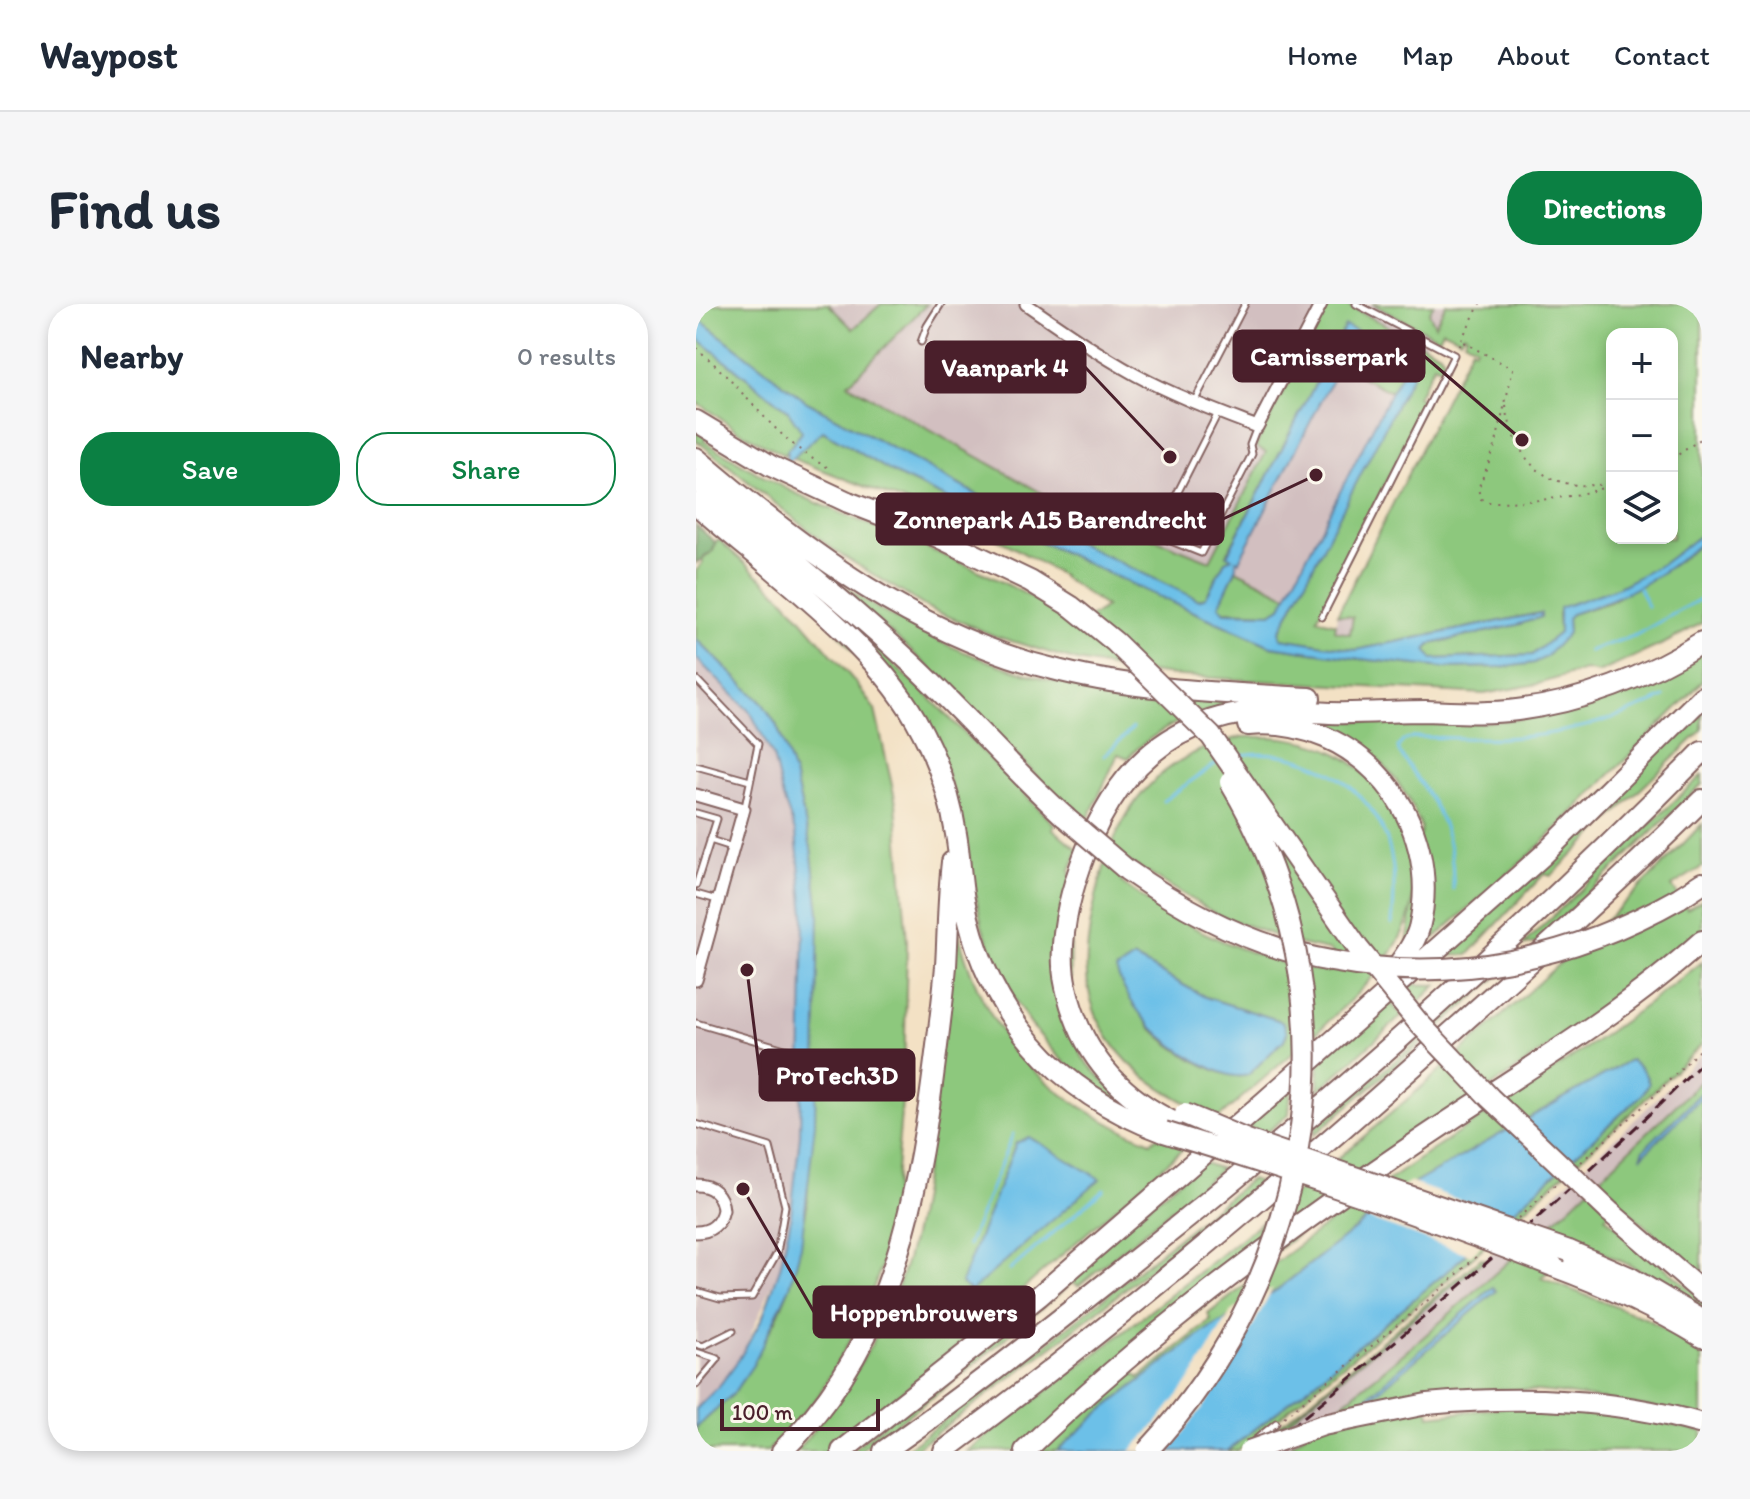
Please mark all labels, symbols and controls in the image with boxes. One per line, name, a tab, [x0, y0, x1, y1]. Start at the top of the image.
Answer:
text: Waypost	[40, 32, 178, 78]
text: Home	[1287, 38, 1358, 72]
text: Map	[1402, 38, 1453, 72]
text: About	[1497, 38, 1570, 72]
text: Contact	[1614, 38, 1710, 72]
button: Directions	[1507, 171, 1702, 245]
text: Find us	[48, 175, 221, 242]
map controls	[1606, 328, 1678, 544]
button: +	[1606, 328, 1678, 400]
callout: Carnisserpark	[1234, 331, 1424, 381]
text: Nearby	[80, 336, 183, 377]
text: 0 results	[517, 340, 616, 372]
text: Carnisserpark	[1250, 340, 1409, 372]
callout: Vaanpark 4	[926, 342, 1085, 392]
text: Vaanpark 4	[942, 351, 1069, 383]
button: −	[1606, 400, 1678, 472]
button: Save	[80, 432, 340, 506]
button: Share	[356, 432, 616, 506]
button: layers	[1606, 472, 1678, 544]
callout: Zonnepark A15 Barendrecht	[877, 494, 1223, 544]
text: Zonnepark A15 Barendrecht	[893, 503, 1207, 535]
callout: ProTech3D	[760, 1050, 914, 1100]
text: ProTech3D	[776, 1059, 898, 1091]
callout: Hoppenbrouwers	[814, 1287, 1034, 1337]
text: Hoppenbrouwers	[830, 1296, 1018, 1328]
scale bar	[720, 1395, 880, 1431]
text: 100 m	[732, 1399, 793, 1426]

